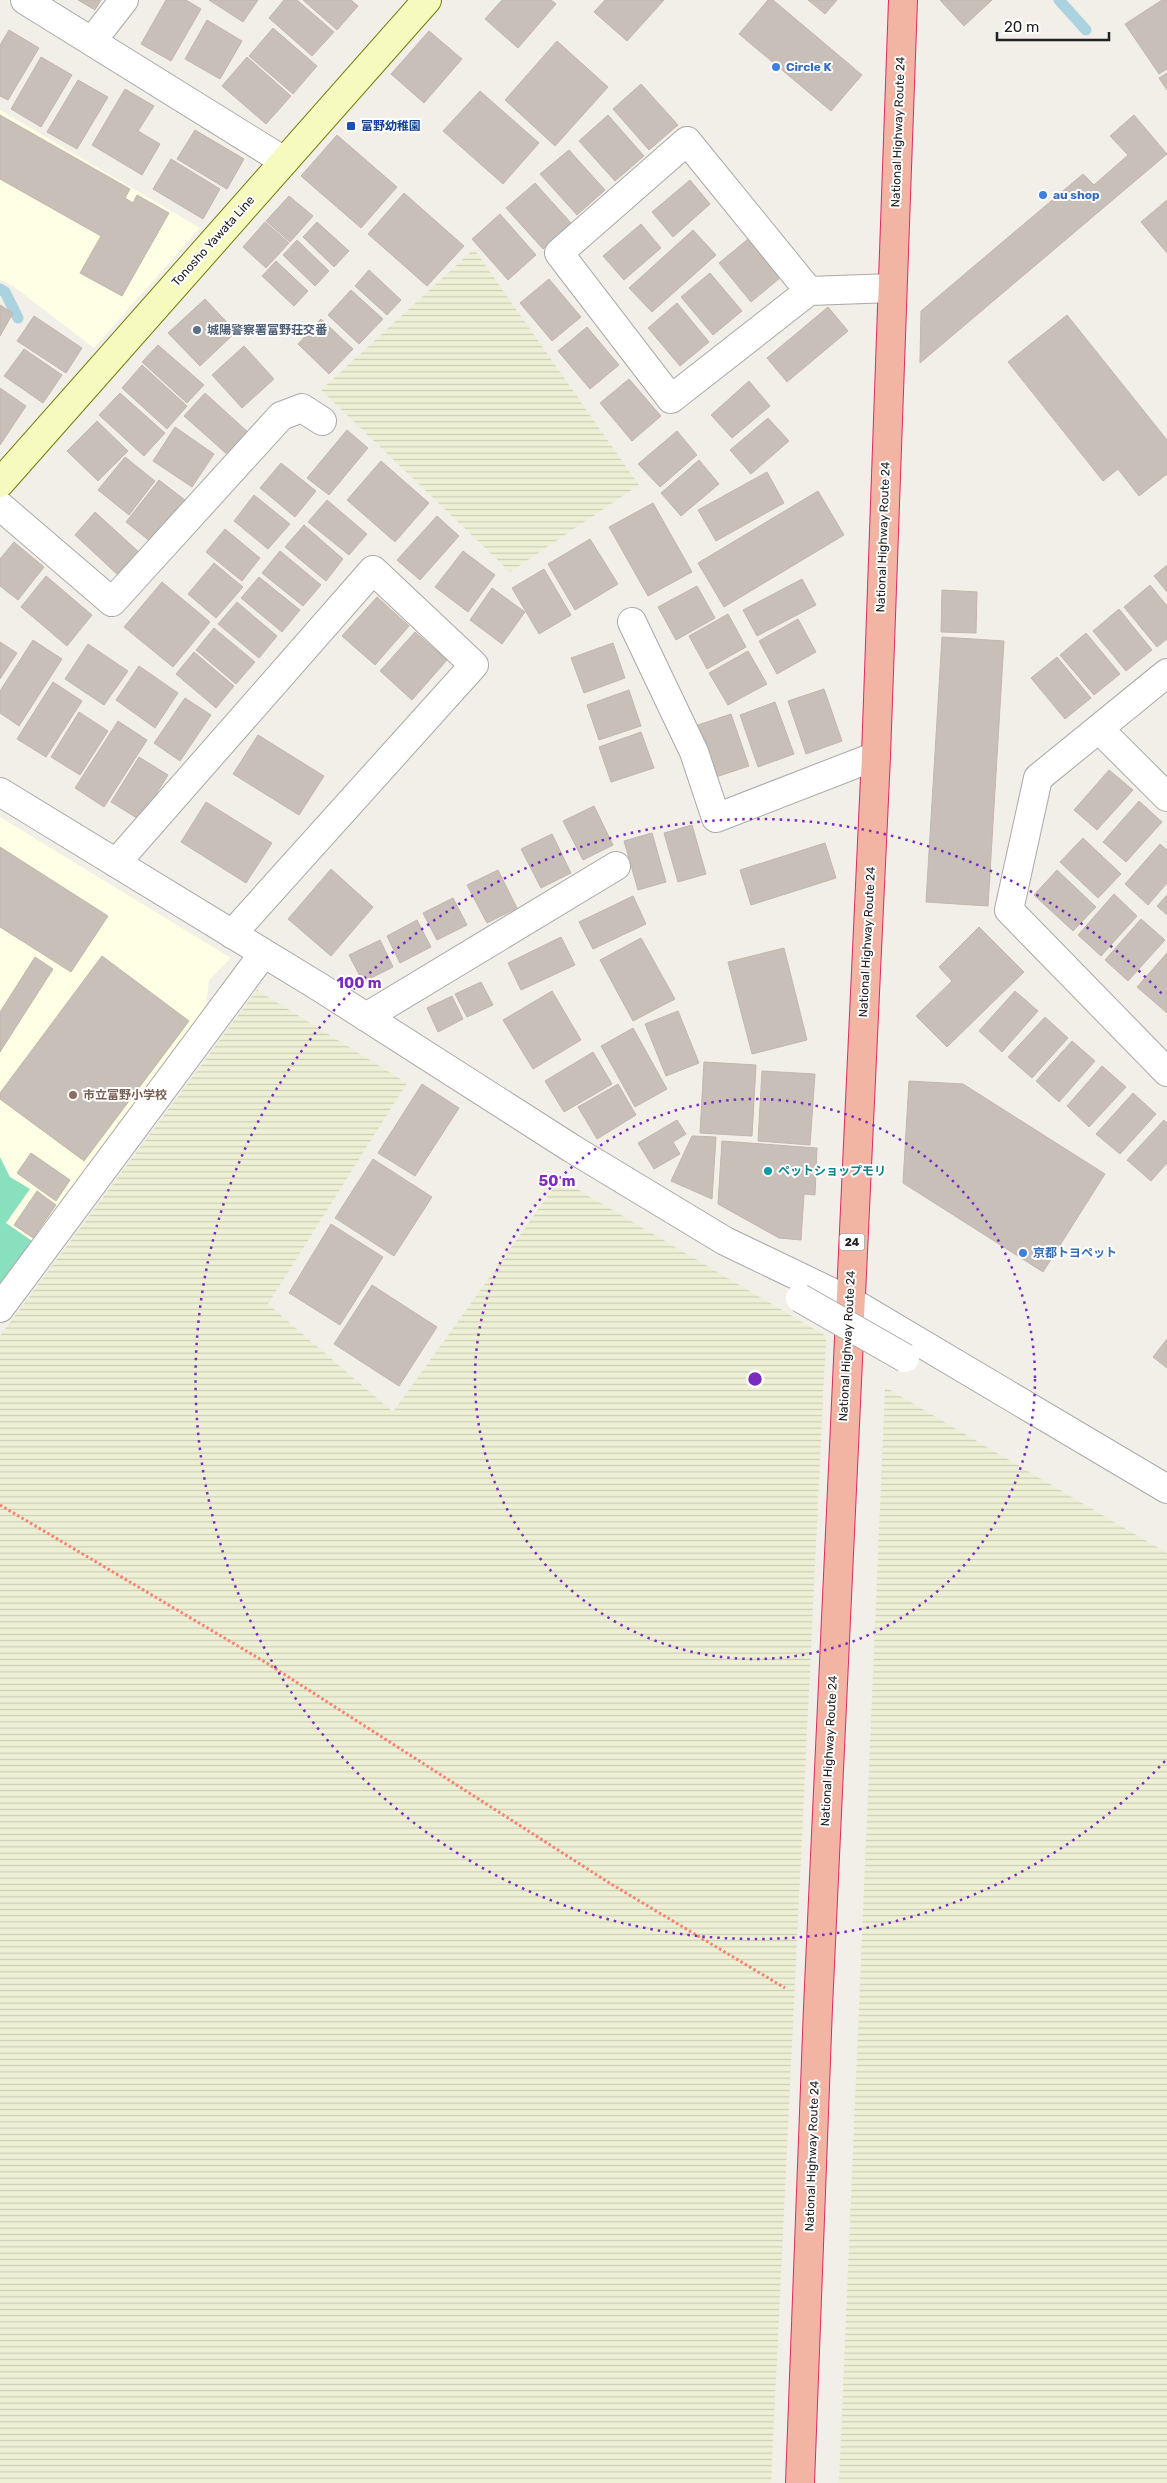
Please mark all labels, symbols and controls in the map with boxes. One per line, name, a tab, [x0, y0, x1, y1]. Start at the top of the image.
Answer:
scale bar	[997, 10, 1110, 42]
text: 20 m	[1004, 18, 1039, 36]
street label: National Highway Route 24	[888, 56, 908, 208]
place label: Circle K	[786, 60, 831, 74]
marker: Circle K	[770, 61, 782, 73]
place label: 富野幼稚園	[361, 119, 421, 133]
marker: 富野幼稚園	[345, 120, 357, 132]
place label: au shop	[1053, 188, 1100, 202]
marker: au shop	[1037, 189, 1049, 201]
street label: Tonosho Yawata Line	[169, 193, 257, 289]
place label: 城陽警察署富野荘交番	[207, 323, 328, 337]
marker: 城陽警察署富野荘交番	[191, 324, 203, 336]
street label: National Highway Route 24	[873, 461, 893, 613]
street label: National Highway Route 24	[856, 866, 878, 1018]
text: 100 m	[337, 974, 381, 992]
place label: 市立富野小学校	[83, 1088, 167, 1102]
marker: 市立富野小学校	[67, 1089, 79, 1101]
place label: ペットショップモリ	[778, 1164, 886, 1178]
marker: ペットショップモリ	[762, 1165, 774, 1177]
text: 50 m	[539, 1172, 575, 1190]
road number: 24	[840, 1234, 864, 1250]
place label: 京都トヨペット	[1033, 1246, 1117, 1260]
marker: 京都トヨペット	[1017, 1247, 1029, 1259]
street label: National Highway Route 24	[836, 1270, 858, 1422]
centre of rings	[746, 1370, 764, 1388]
street label: National Highway Route 24	[818, 1675, 840, 1827]
street label: National Highway Route 24	[802, 2080, 822, 2232]

